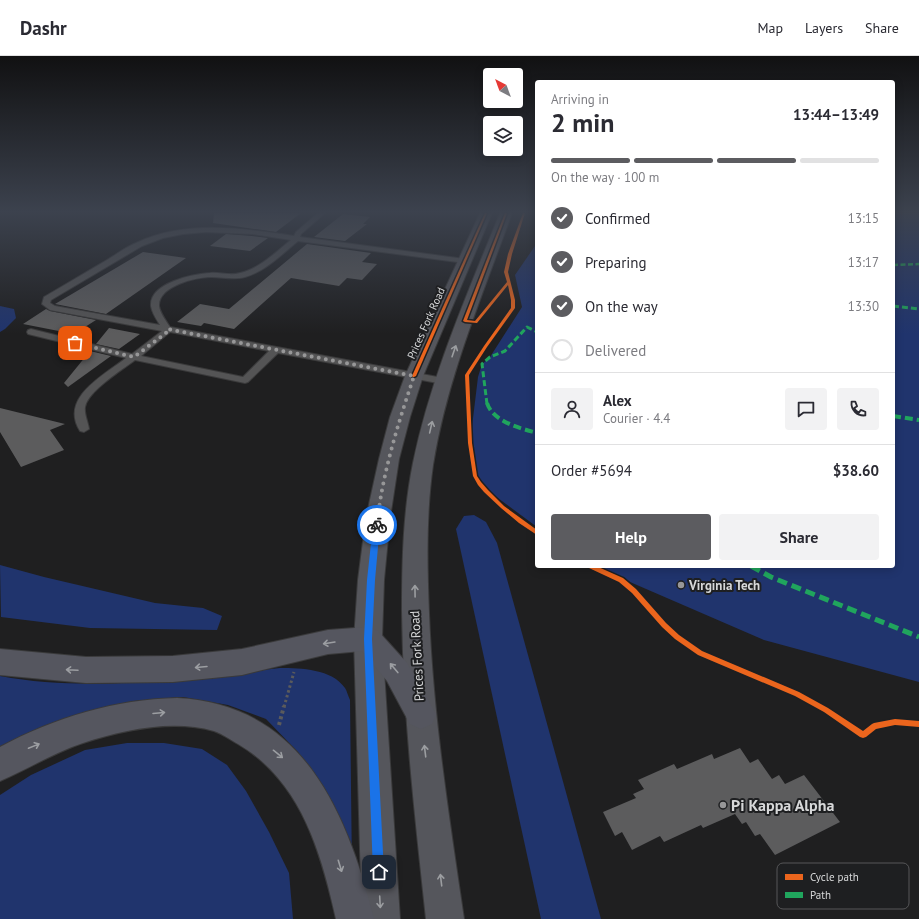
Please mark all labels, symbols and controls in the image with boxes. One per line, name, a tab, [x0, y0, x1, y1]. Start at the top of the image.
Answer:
text: Dashr	[20, 16, 67, 40]
text: Map	[757, 19, 783, 37]
text: Layers	[805, 19, 843, 37]
text: Share	[865, 19, 899, 37]
north arrow	[483, 68, 523, 108]
map controls	[483, 68, 523, 156]
text: Arriving in	[551, 91, 609, 108]
text: 13:44–13:49	[793, 105, 879, 124]
text: 2 min	[551, 106, 614, 139]
button: layers	[483, 116, 523, 156]
text: On the way · 100 m	[551, 169, 659, 186]
icon: check	[551, 207, 573, 229]
text: Confirmed	[585, 209, 650, 228]
text: 13:15	[848, 210, 879, 227]
icon: check	[551, 251, 573, 273]
text: Preparing	[585, 253, 647, 272]
text: 13:17	[848, 254, 879, 271]
street label: Prices Fork Road	[404, 285, 448, 361]
icon: check	[551, 295, 573, 317]
text: On the way	[585, 297, 658, 316]
text: 13:30	[848, 298, 879, 315]
pin	[58, 326, 92, 360]
icon: bag	[64, 332, 86, 354]
text: Delivered	[585, 341, 646, 360]
one-way arrow	[450, 345, 458, 357]
button: person	[551, 388, 593, 430]
button: chat	[785, 388, 827, 430]
button: phone	[837, 388, 879, 430]
text: Alex	[603, 391, 632, 410]
text: Courier · 4.4	[603, 410, 670, 427]
one-way arrow	[427, 421, 435, 434]
text: Order #5694	[551, 461, 632, 480]
text: $38.60	[833, 461, 879, 480]
courier	[357, 505, 397, 545]
icon: bike	[366, 514, 388, 536]
button: Help	[551, 514, 711, 560]
button: Share	[719, 514, 879, 560]
place label: Virginia Tech	[688, 577, 760, 594]
marker: Virginia Tech	[676, 580, 686, 590]
one-way arrow	[411, 585, 418, 598]
street label: Prices Fork Road	[406, 610, 428, 702]
one-way arrow	[323, 639, 336, 647]
one-way arrow	[195, 663, 208, 671]
one-way arrow	[389, 663, 398, 674]
one-way arrow	[66, 666, 79, 673]
one-way arrow	[152, 710, 165, 717]
one-way arrow	[28, 742, 40, 750]
one-way arrow	[421, 745, 429, 758]
one-way arrow	[272, 750, 283, 759]
place label: Pi Kappa Alpha	[731, 795, 834, 815]
marker: Pi Kappa Alpha	[718, 800, 728, 810]
pin	[362, 855, 396, 889]
one-way arrow	[337, 859, 344, 872]
icon: home	[368, 861, 390, 883]
legend	[777, 863, 909, 909]
text: Cycle path	[810, 870, 859, 884]
one-way arrow	[437, 874, 445, 887]
text: Path	[810, 888, 831, 902]
one-way arrow	[376, 895, 384, 908]

